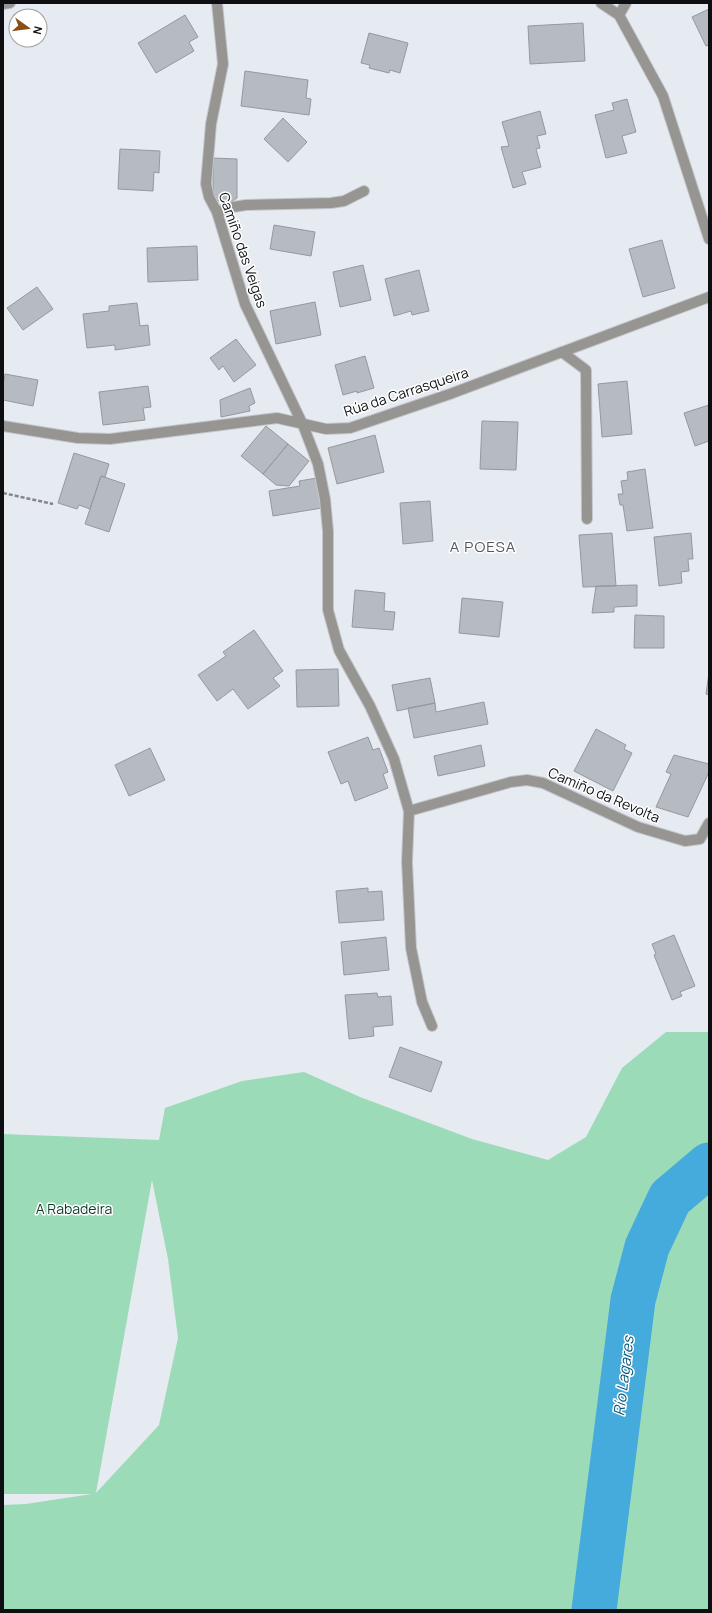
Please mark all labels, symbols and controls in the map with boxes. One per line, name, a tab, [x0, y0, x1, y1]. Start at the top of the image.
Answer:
north arrow	[8, 8, 48, 48]
text: N	[30, 25, 46, 36]
street label: Camiño das Veigas	[215, 190, 272, 310]
street label: Rúa da Carrasqueira	[341, 362, 471, 421]
district label: A POESA	[450, 536, 516, 557]
street label: Camiño da Revolta	[545, 762, 663, 827]
park label: A Rabadeira	[36, 1199, 112, 1218]
water label: Río Lagares	[608, 1334, 639, 1417]

